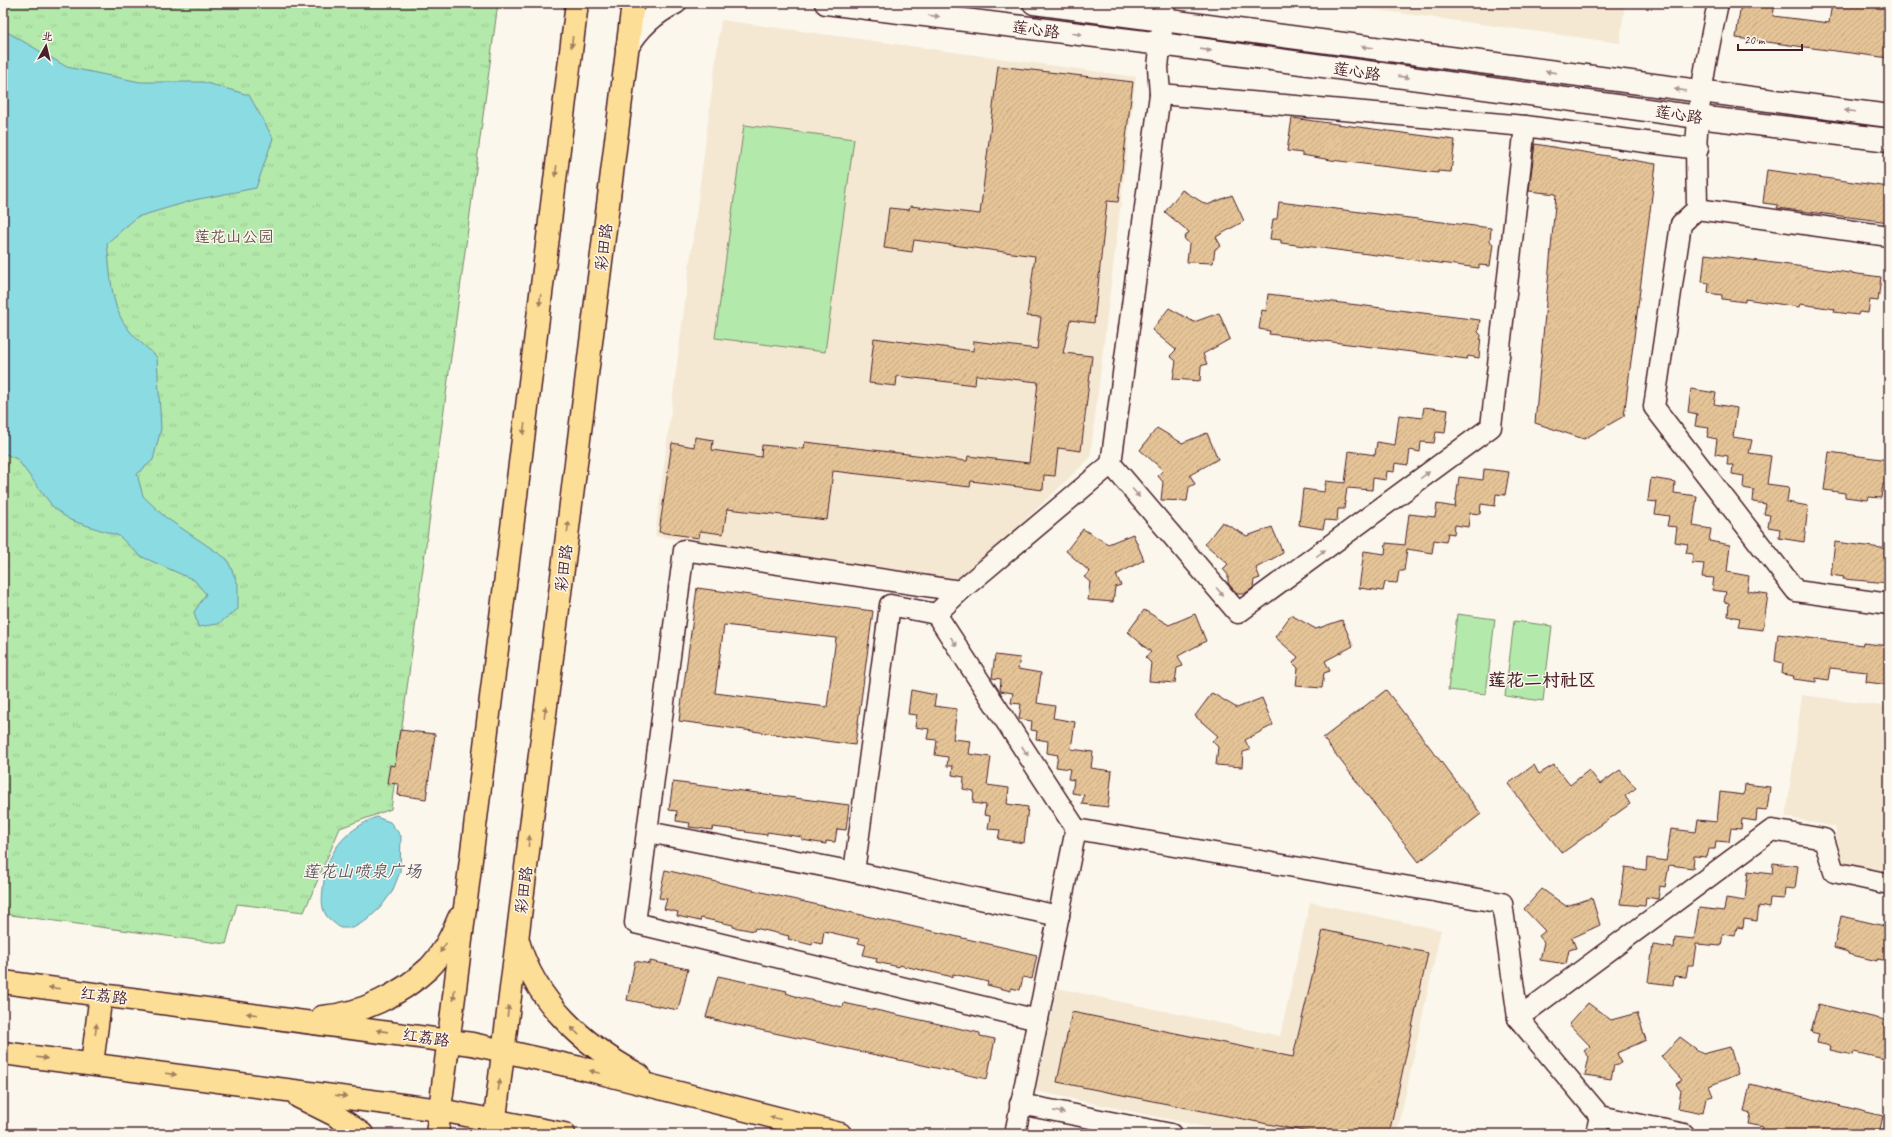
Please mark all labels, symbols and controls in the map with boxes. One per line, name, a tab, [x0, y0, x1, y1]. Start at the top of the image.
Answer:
one-way arrow	[928, 13, 940, 19]
street label: 莲心路	[1011, 17, 1061, 43]
north arrow	[26, 26, 66, 66]
scale bar	[1738, 26, 1802, 52]
text: 北	[41, 28, 54, 44]
one-way arrow	[1071, 31, 1083, 37]
text: 20 m	[1744, 32, 1766, 48]
one-way arrow	[569, 36, 575, 48]
one-way arrow	[1360, 44, 1373, 50]
one-way arrow	[1200, 47, 1212, 53]
street label: 莲心路	[1332, 59, 1382, 85]
one-way arrow	[1545, 69, 1557, 76]
one-way arrow	[1398, 74, 1410, 80]
one-way arrow	[1674, 87, 1686, 93]
street label: 莲心路	[1654, 102, 1704, 128]
one-way arrow	[1844, 108, 1856, 114]
one-way arrow	[553, 165, 559, 177]
street label: 彩田路	[591, 222, 617, 272]
park label: 莲花山公园	[194, 227, 274, 247]
one-way arrow	[537, 294, 543, 306]
one-way arrow	[521, 423, 528, 435]
one-way arrow	[1420, 471, 1431, 480]
one-way arrow	[1132, 488, 1141, 499]
one-way arrow	[565, 521, 571, 533]
street label: 彩田路	[551, 543, 577, 593]
one-way arrow	[1315, 549, 1326, 557]
one-way arrow	[1216, 587, 1225, 598]
one-way arrow	[950, 637, 958, 647]
district label: 莲花二村社区	[1488, 669, 1596, 691]
one-way arrow	[542, 706, 548, 718]
one-way arrow	[1021, 746, 1029, 756]
one-way arrow	[526, 835, 532, 847]
water label: 莲花山喷泉广场	[303, 861, 422, 882]
street label: 彩田路	[511, 865, 537, 915]
one-way arrow	[439, 943, 447, 953]
street label: 红荔路	[79, 983, 129, 1009]
one-way arrow	[48, 985, 60, 991]
one-way arrow	[451, 989, 458, 1001]
one-way arrow	[505, 1005, 511, 1018]
one-way arrow	[246, 1011, 258, 1017]
one-way arrow	[93, 1023, 99, 1035]
street label: 红荔路	[401, 1025, 451, 1051]
one-way arrow	[570, 1026, 580, 1036]
one-way arrow	[376, 1028, 388, 1034]
one-way arrow	[36, 1054, 48, 1061]
one-way arrow	[589, 1069, 601, 1075]
one-way arrow	[165, 1071, 177, 1077]
one-way arrow	[496, 1079, 502, 1091]
one-way arrow	[335, 1093, 347, 1100]
one-way arrow	[1053, 1109, 1065, 1115]
one-way arrow	[769, 1114, 781, 1120]

